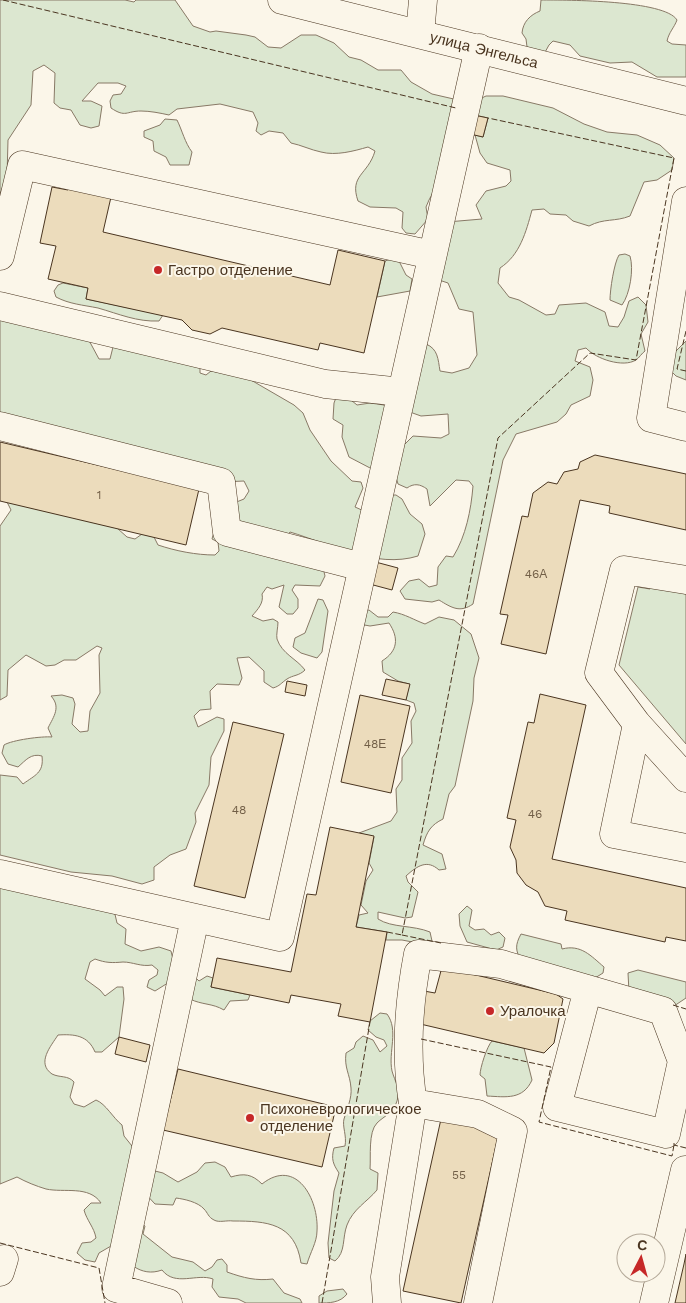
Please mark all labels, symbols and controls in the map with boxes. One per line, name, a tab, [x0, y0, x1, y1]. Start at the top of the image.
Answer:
street label: улица Энгельса	[428, 28, 541, 72]
place label: Гастро отделение	[168, 261, 293, 279]
marker: Гастро отделение	[152, 264, 164, 276]
house number: 1	[97, 488, 101, 502]
house number: 46А	[525, 567, 547, 581]
house number: 48Е	[364, 737, 386, 751]
house number: 48	[232, 803, 246, 817]
house number: 46	[528, 807, 542, 821]
place label: Уралочка	[500, 1002, 566, 1020]
marker: Уралочка	[484, 1005, 496, 1017]
place label: Психоневрологическое отделение	[260, 1100, 421, 1135]
marker: Психоневрологическое отделение	[244, 1112, 256, 1124]
house number: 55	[452, 1168, 466, 1182]
north arrow	[616, 1233, 666, 1283]
text: С	[636, 1237, 648, 1254]

